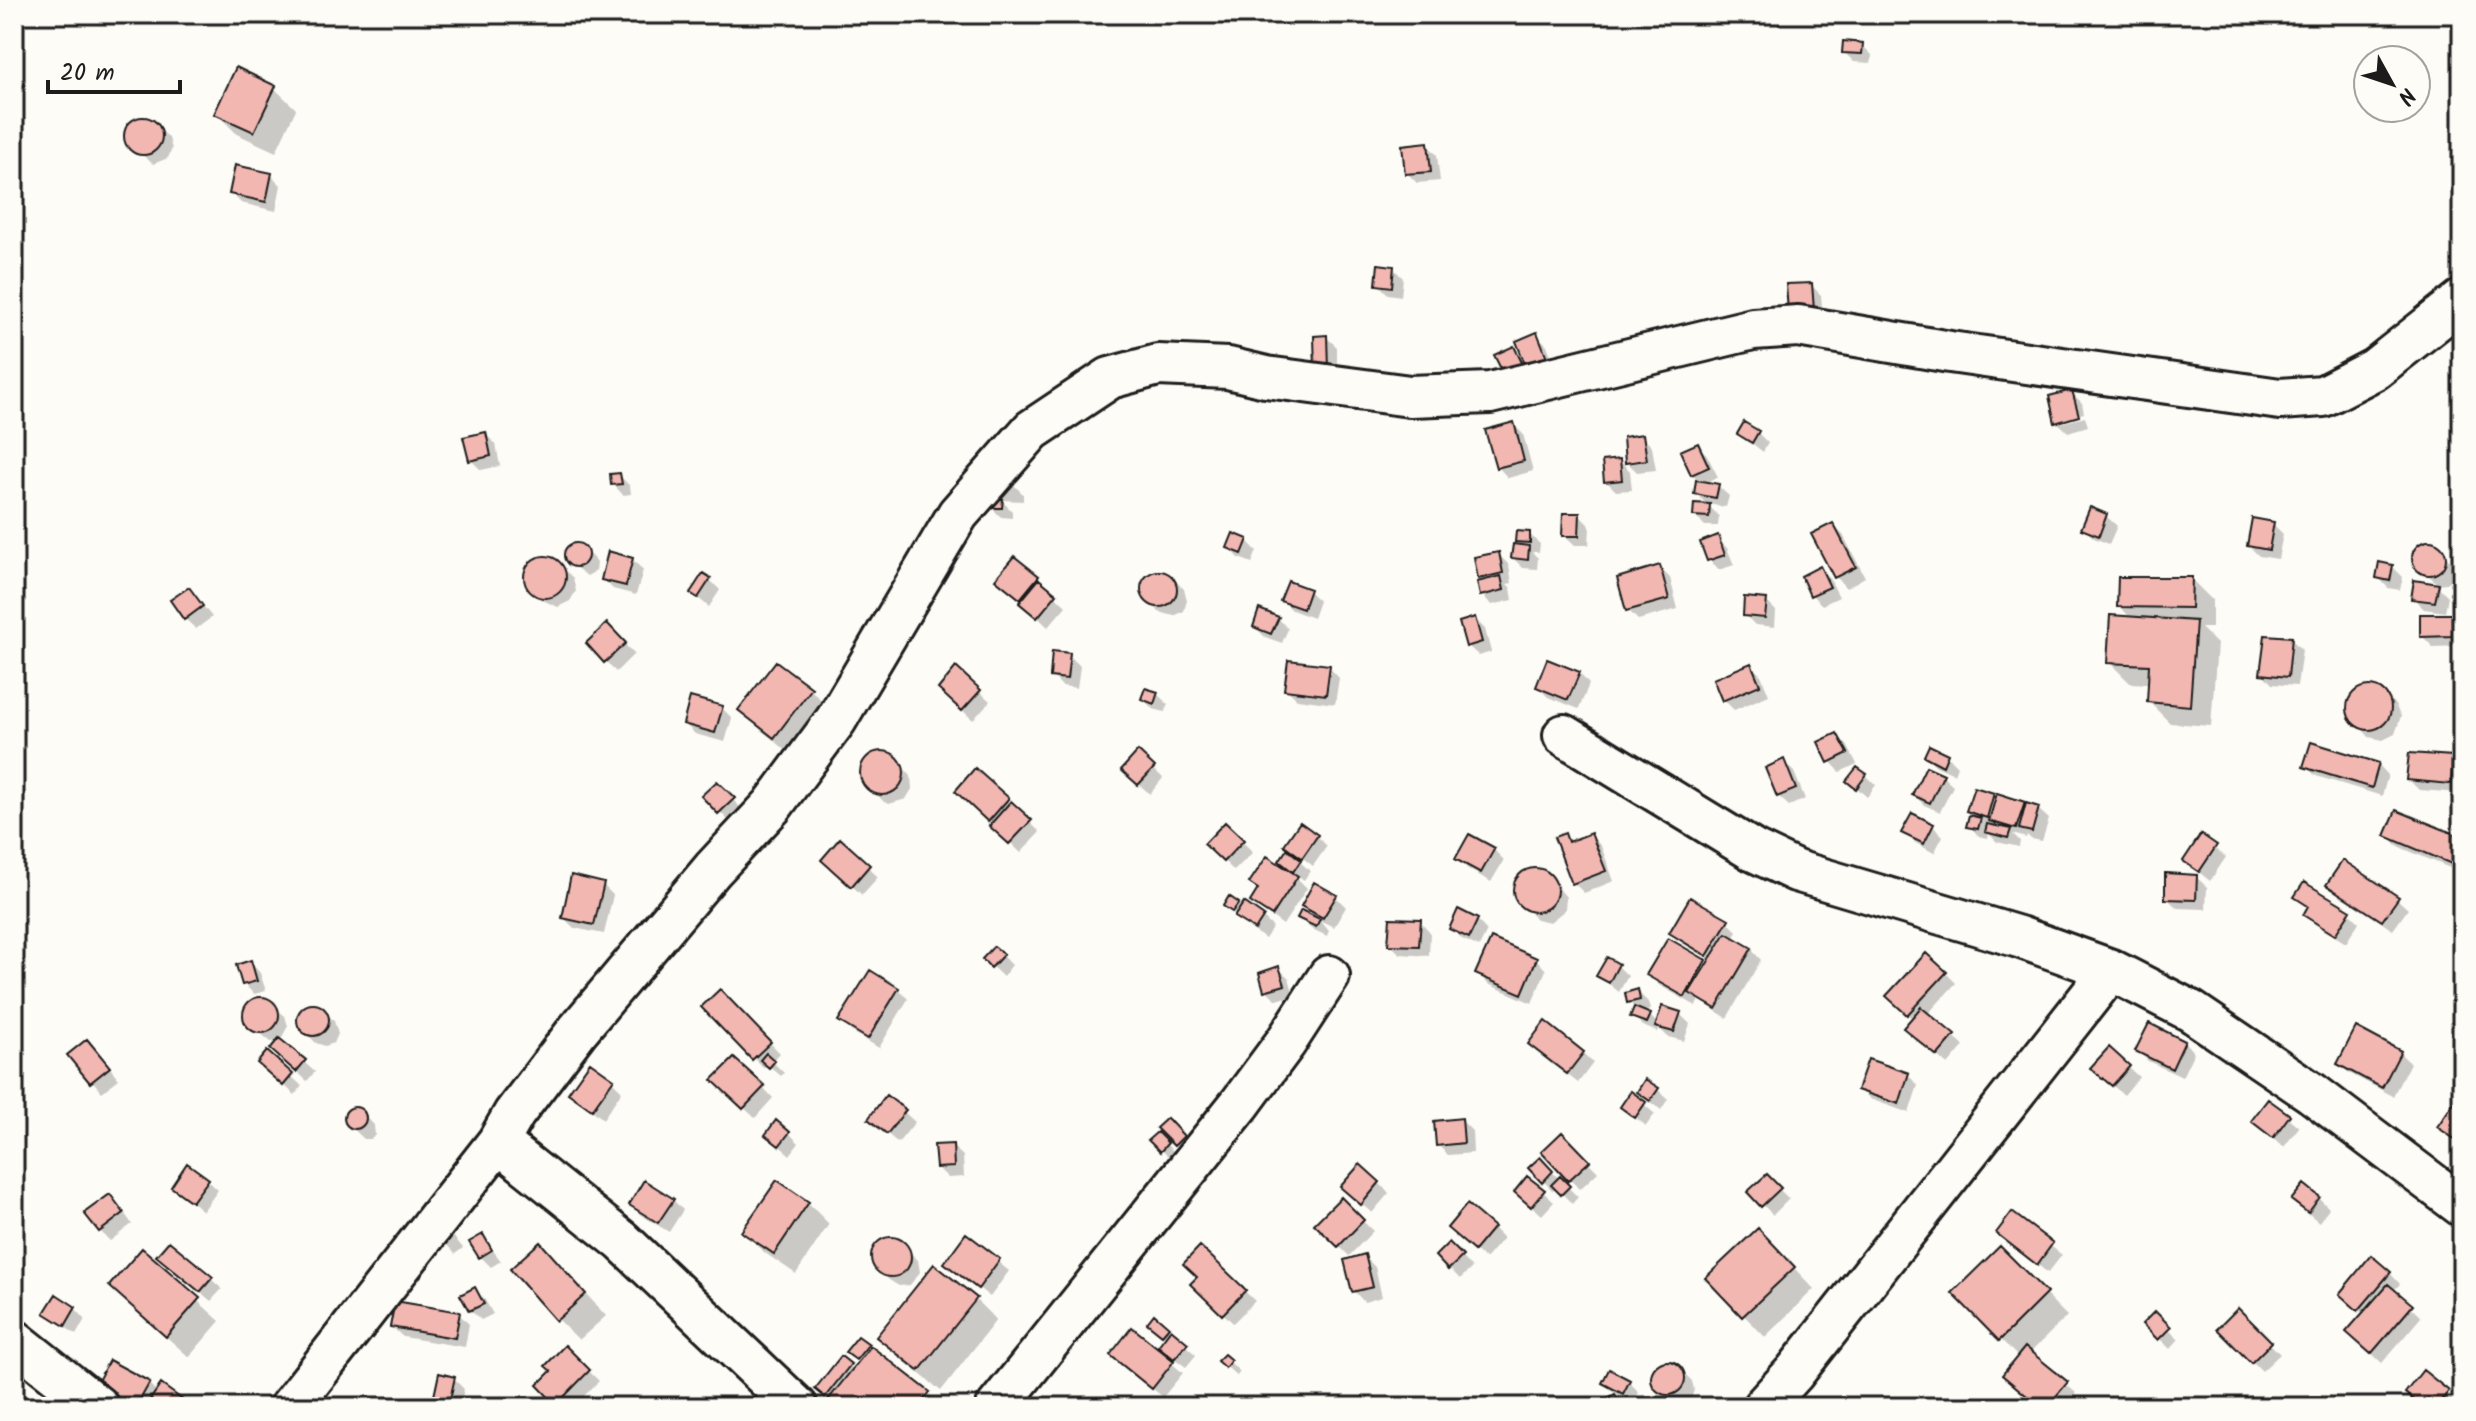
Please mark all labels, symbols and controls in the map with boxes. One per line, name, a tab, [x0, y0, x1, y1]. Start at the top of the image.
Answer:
scale bar	[48, 44, 180, 94]
north arrow	[2352, 44, 2432, 124]
text: 20 m	[60, 54, 115, 93]
text: N	[2387, 79, 2423, 112]

